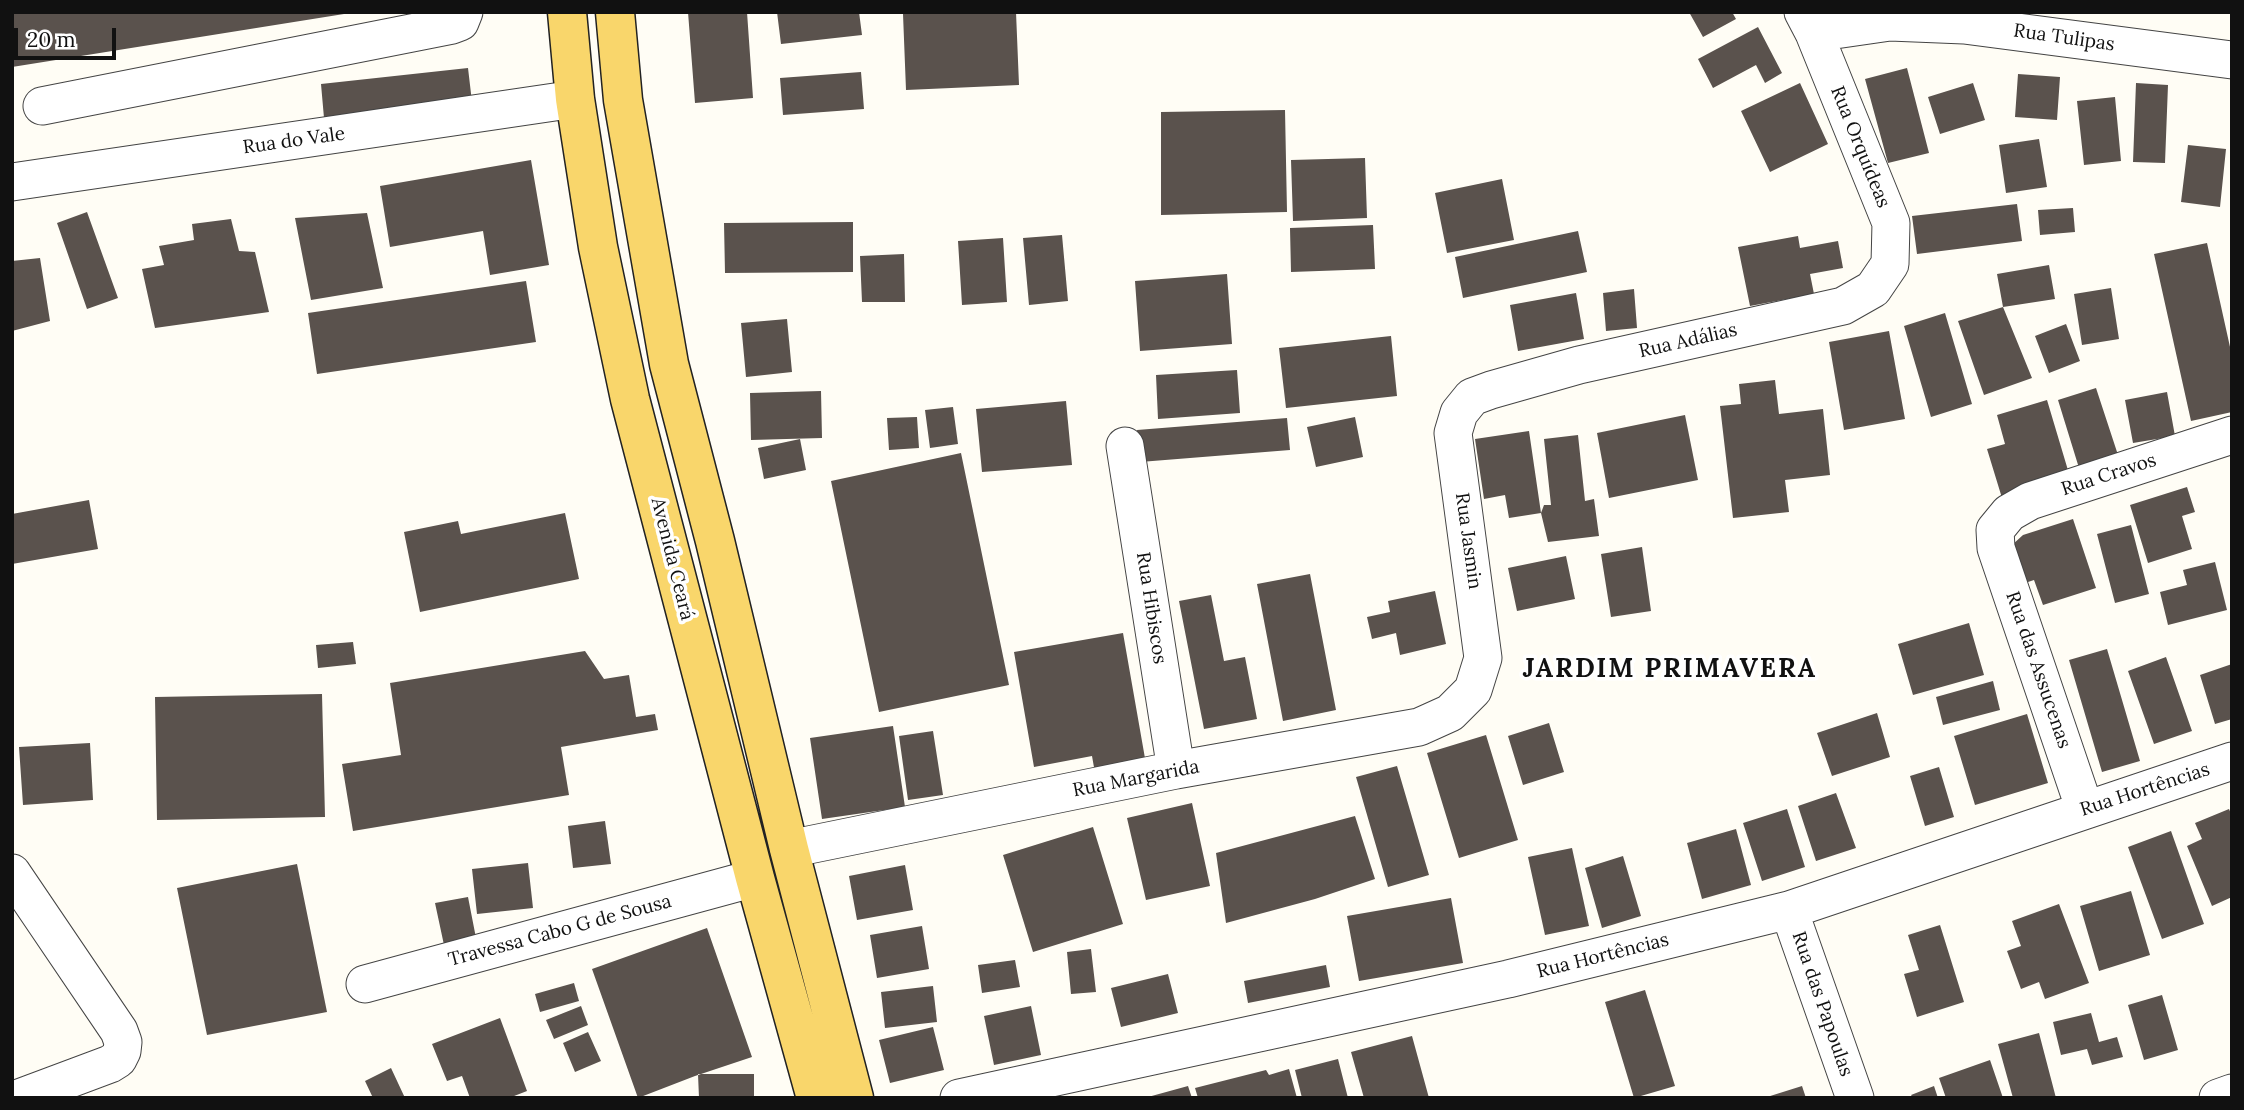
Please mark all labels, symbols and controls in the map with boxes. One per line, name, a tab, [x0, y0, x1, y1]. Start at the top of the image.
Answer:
scale bar	[18, 14, 119, 58]
street label: Rua Tulipas	[2012, 20, 2116, 56]
text: 20 m	[27, 26, 76, 53]
street label: Rua Orquídeas	[1825, 83, 1895, 211]
street label: Rua do Vale	[242, 123, 346, 159]
street label: Rua Adálias	[1637, 319, 1739, 363]
street label: Rua Cravos	[2059, 449, 2159, 501]
street label: Rua Jasmin	[1450, 491, 1486, 591]
street label: Avenida Ceará	[646, 495, 698, 623]
street label: Rua Hibiscos	[1131, 550, 1171, 666]
street label: Rua das Assucenas	[2000, 589, 2076, 751]
district label: JARDIM PRIMAVERA	[1525, 654, 1815, 686]
street label: Rua Margarida	[1071, 756, 1201, 802]
street label: Rua Hortências	[2077, 758, 2213, 822]
street label: Travessa Cabo G de Sousa	[446, 890, 674, 972]
street label: Rua Hortências	[1535, 929, 1671, 983]
street label: Rua das Papoulas	[1787, 929, 1857, 1079]

